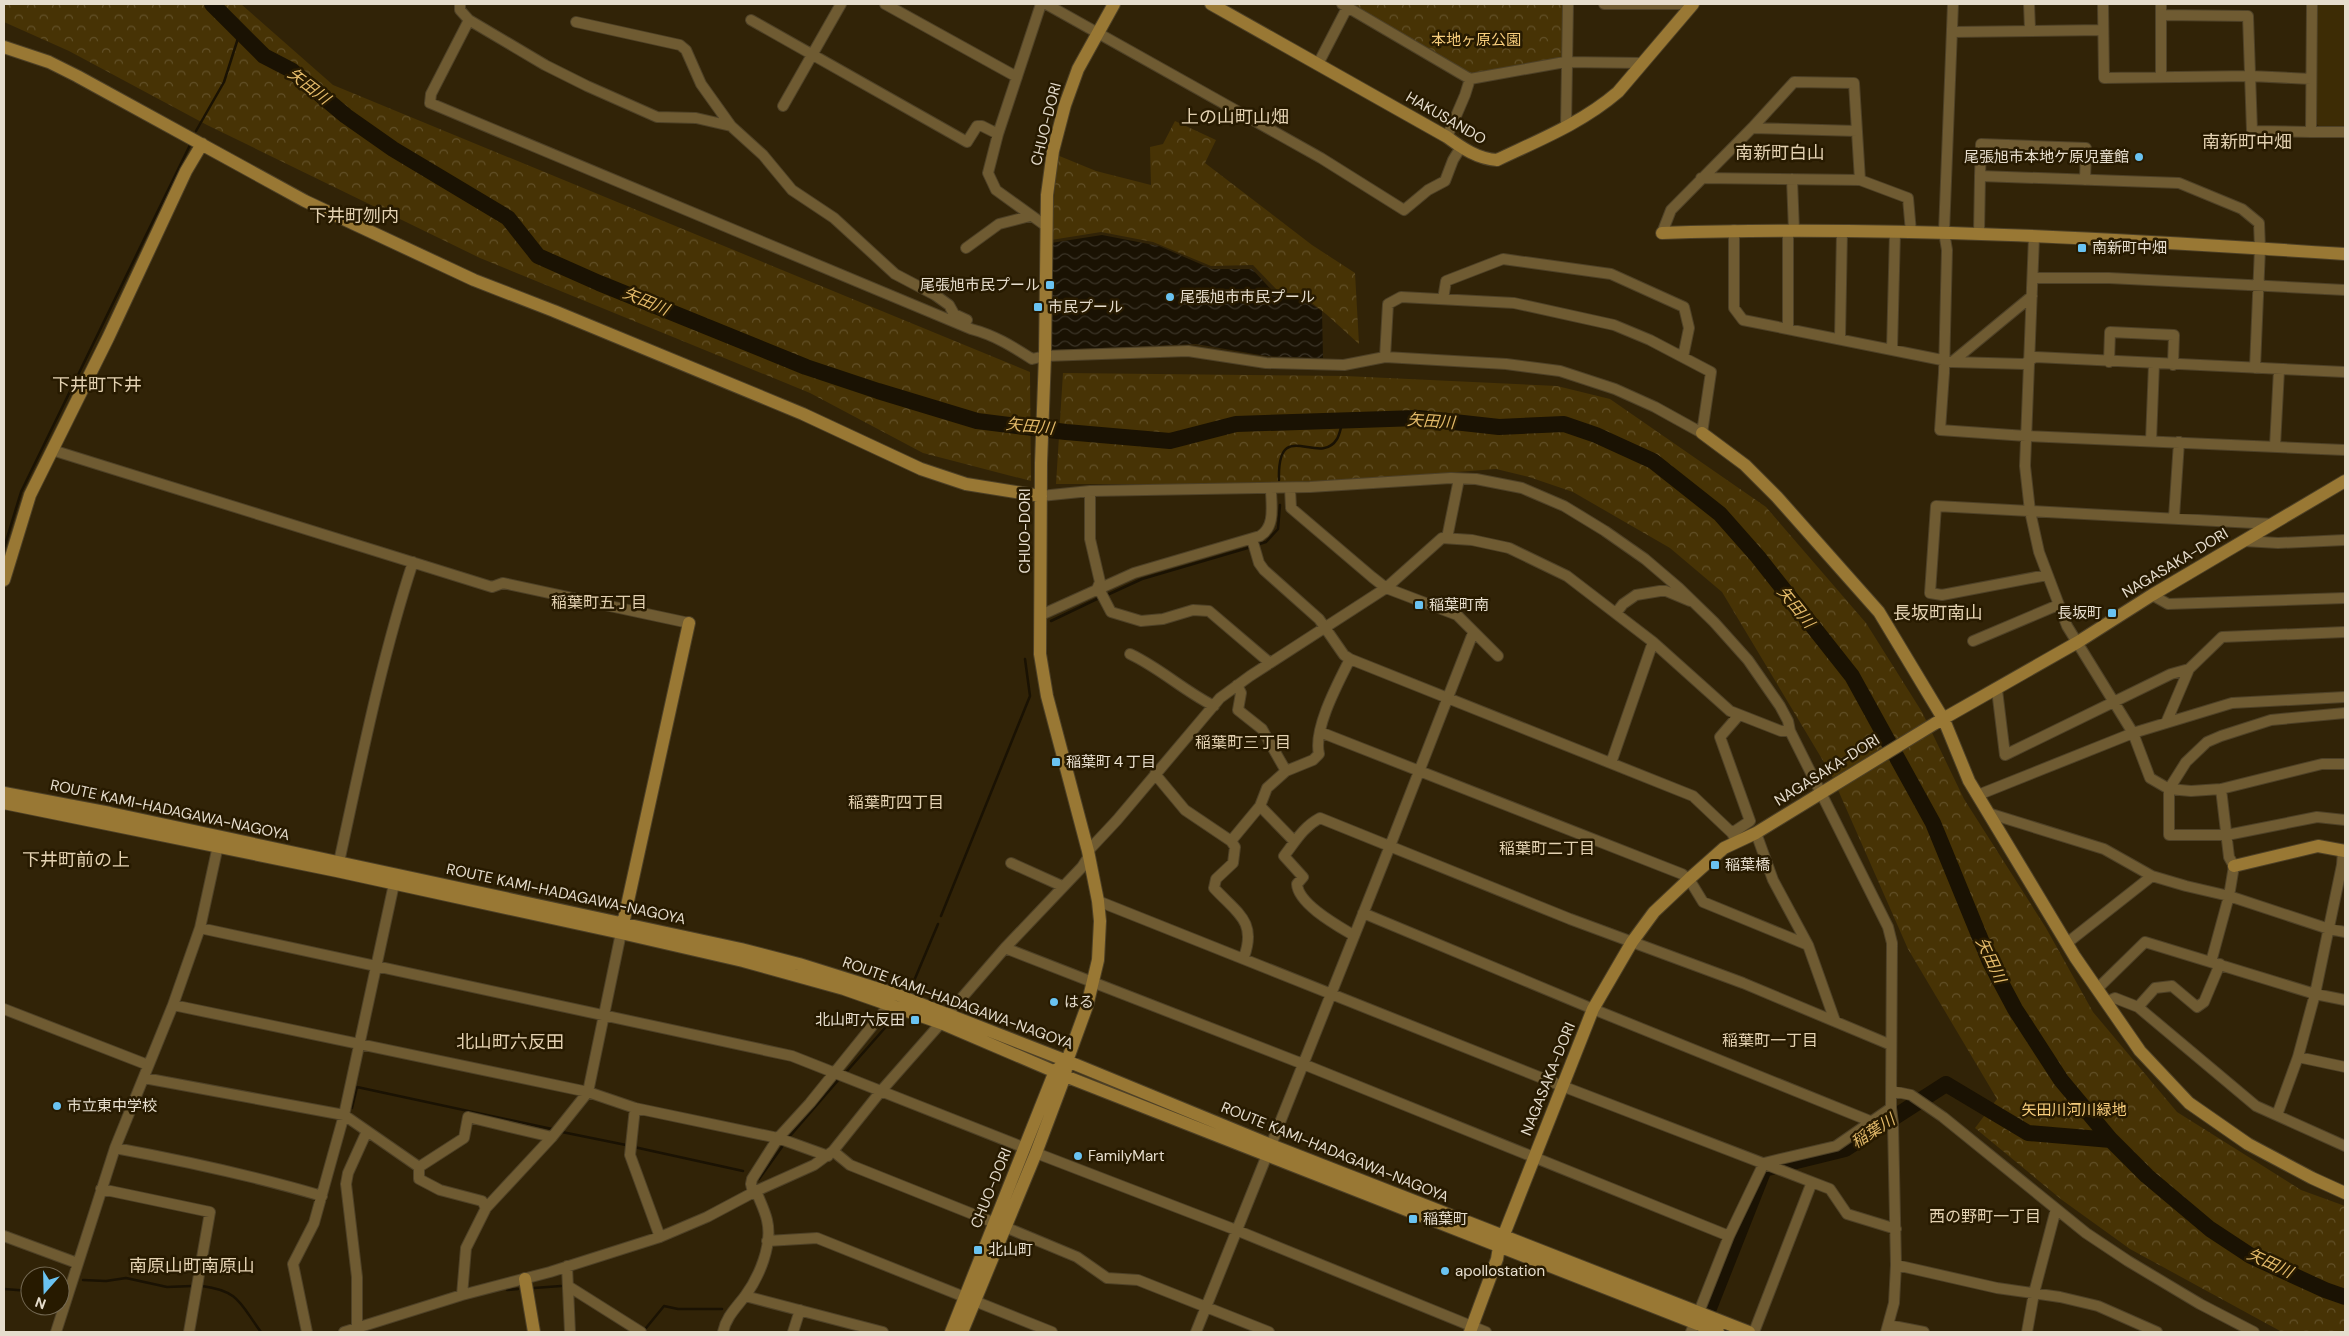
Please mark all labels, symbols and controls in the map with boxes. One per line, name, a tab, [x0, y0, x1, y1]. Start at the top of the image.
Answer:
park label: 本地ヶ原公園	[1431, 30, 1521, 50]
water label: 矢田川	[284, 63, 336, 110]
street label: CHUO-DORI	[1026, 80, 1066, 168]
street label: HAKUSANDO	[1402, 87, 1490, 149]
district label: 上の山町山畑	[1181, 105, 1289, 129]
district label: 南新町中畑	[2202, 130, 2292, 154]
district label: 南新町白山	[1735, 141, 1825, 165]
place label: 尾張旭市本地ケ原児童館	[1964, 147, 2129, 167]
marker: 尾張旭市本地ケ原児童館	[2133, 151, 2145, 163]
district label: 下井町刎内	[309, 204, 399, 228]
place label: 南新町中畑	[2092, 238, 2167, 258]
marker: 南新町中畑	[2076, 242, 2088, 254]
place label: 尾張旭市民プール	[920, 275, 1040, 295]
marker: 尾張旭市民プール	[1044, 279, 1056, 291]
water label: 矢田川	[620, 282, 674, 321]
place label: 尾張旭市市民プール	[1180, 287, 1315, 307]
marker: 尾張旭市市民プール	[1164, 291, 1176, 303]
place label: 市民プール	[1048, 297, 1123, 317]
marker: 市民プール	[1032, 301, 1044, 313]
district label: 下井町下井	[52, 373, 142, 397]
water label: 矢田川	[1406, 409, 1458, 433]
water label: 矢田川	[1005, 413, 1057, 439]
street label: CHUO-DORI	[1015, 489, 1035, 573]
street label: NAGASAKA-DORI	[2118, 523, 2232, 603]
water label: 矢田川	[1773, 582, 1821, 634]
district label: 稲葉町五丁目	[551, 592, 647, 613]
place label: 稲葉町南	[1429, 595, 1489, 615]
marker: 稲葉町南	[1413, 599, 1425, 611]
district label: 長坂町南山	[1893, 601, 1983, 625]
place label: 長坂町	[2057, 603, 2102, 623]
marker: 長坂町	[2106, 607, 2118, 619]
street label: NAGASAKA-DORI	[1771, 730, 1883, 810]
district label: 稲葉町三丁目	[1195, 732, 1291, 753]
place label: 稲葉町４丁目	[1066, 752, 1156, 772]
marker: 稲葉町４丁目	[1050, 756, 1062, 768]
street label: ROUTE KAMI-HADAGAWA-NAGOYA	[48, 775, 292, 845]
district label: 稲葉町四丁目	[848, 792, 944, 813]
district label: 稲葉町二丁目	[1499, 838, 1595, 859]
district label: 下井町前の上	[22, 848, 130, 872]
place label: 稲葉橋	[1725, 855, 1770, 875]
street label: ROUTE KAMI-HADAGAWA-NAGOYA	[444, 859, 688, 929]
marker: 稲葉橋	[1709, 859, 1721, 871]
water label: 矢田川	[1971, 934, 2012, 988]
street label: ROUTE KAMI-HADAGAWA-NAGOYA	[840, 952, 1076, 1054]
place label: はる	[1064, 992, 1094, 1012]
marker: はる	[1048, 996, 1060, 1008]
place label: 北山町六反田	[815, 1010, 905, 1030]
marker: 北山町六反田	[909, 1014, 921, 1026]
street label: NAGASAKA-DORI	[1516, 1019, 1580, 1139]
district label: 北山町六反田	[456, 1030, 564, 1054]
district label: 稲葉町一丁目	[1722, 1030, 1818, 1051]
place label: 市立東中学校	[67, 1096, 157, 1116]
street label: ROUTE KAMI-HADAGAWA-NAGOYA	[1218, 1097, 1452, 1207]
marker: 市立東中学校	[51, 1100, 63, 1112]
park label: 矢田川河川緑地	[2021, 1100, 2127, 1120]
water label: 稲葉川	[1847, 1108, 1901, 1153]
street label: CHUO-DORI	[966, 1145, 1016, 1231]
place label: FamilyMart	[1088, 1146, 1165, 1166]
marker: FamilyMart	[1072, 1150, 1084, 1162]
district label: 西の野町一丁目	[1929, 1206, 2041, 1227]
place label: 稲葉町	[1423, 1209, 1468, 1229]
marker: 稲葉町	[1407, 1213, 1419, 1225]
place label: 北山町	[988, 1240, 1033, 1260]
water label: 矢田川	[2244, 1243, 2298, 1284]
marker: 北山町	[972, 1244, 984, 1256]
district label: 南原山町南原山	[129, 1254, 255, 1278]
place label: apollostation	[1455, 1261, 1545, 1281]
marker: apollostation	[1439, 1265, 1451, 1277]
north arrow	[20, 1266, 70, 1316]
text: N	[33, 1293, 48, 1313]

